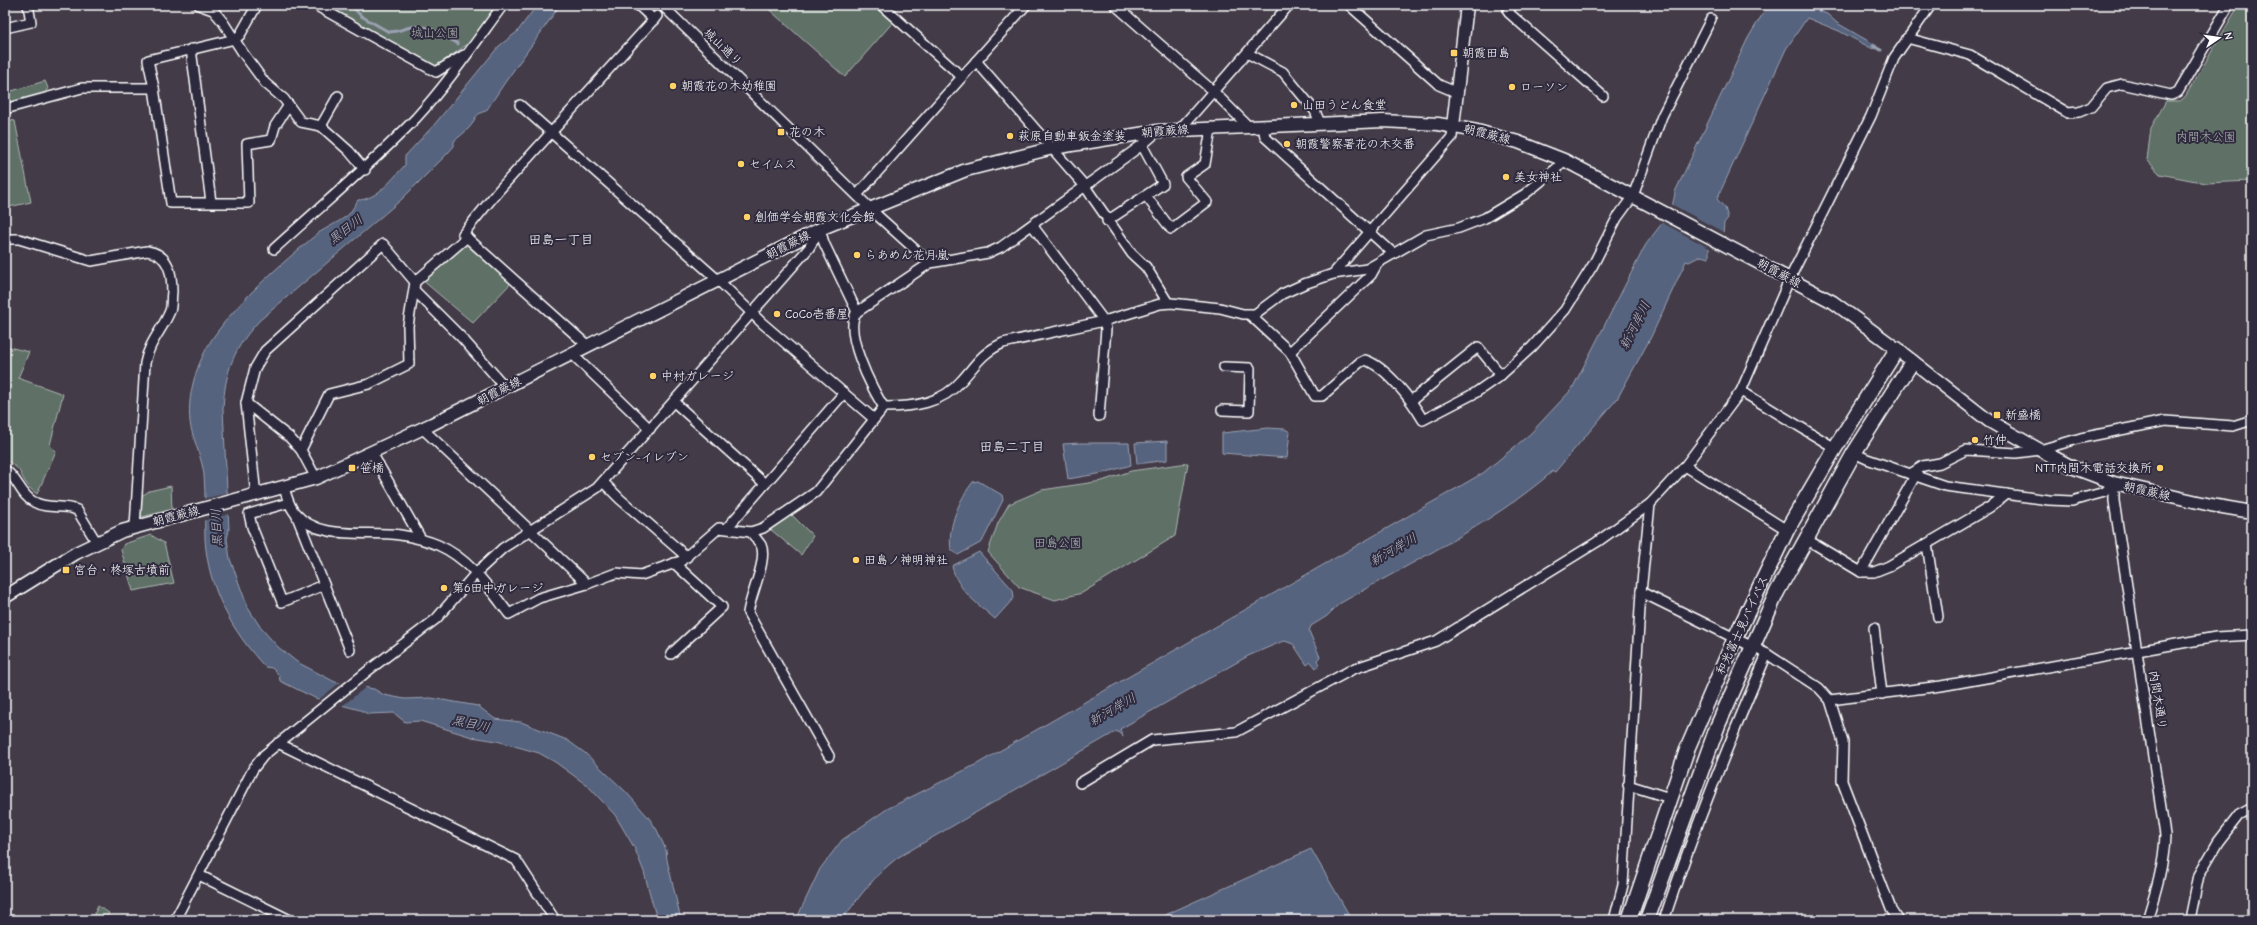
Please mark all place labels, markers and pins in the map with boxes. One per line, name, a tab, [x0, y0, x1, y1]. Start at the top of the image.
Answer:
place label: 朝霞田島	[1462, 46, 1510, 60]
marker: 朝霞田島	[1449, 48, 1459, 58]
place label: 朝霞花の木幼稚園	[681, 79, 777, 93]
place label: ローソン	[1520, 80, 1568, 94]
marker: 朝霞花の木幼稚園	[668, 81, 678, 91]
marker: ローソン	[1507, 82, 1517, 92]
place label: 山田うどん食堂	[1302, 98, 1386, 112]
marker: 山田うどん食堂	[1289, 100, 1299, 110]
place label: 花の木	[789, 125, 825, 139]
marker: 花の木	[776, 127, 786, 137]
place label: 萩原自動車鈑金塗装	[1018, 129, 1126, 143]
marker: 萩原自動車鈑金塗装	[1005, 131, 1015, 141]
place label: 朝霞警察署花の木交番	[1295, 137, 1415, 151]
marker: 朝霞警察署花の木交番	[1282, 139, 1292, 149]
place label: セイムス	[749, 157, 797, 171]
marker: セイムス	[736, 159, 746, 169]
place label: 美女神社	[1514, 170, 1562, 184]
marker: 美女神社	[1501, 172, 1511, 182]
place label: 創価学会朝霞文化会館	[755, 210, 875, 224]
marker: 創価学会朝霞文化会館	[742, 212, 752, 222]
place label: らあめん花月嵐	[865, 248, 949, 262]
marker: らあめん花月嵐	[852, 250, 862, 260]
place label: CoCo壱番屋	[785, 307, 848, 321]
marker: CoCo壱番屋	[772, 309, 782, 319]
place label: 中村ガレージ	[661, 369, 734, 383]
marker: 中村ガレージ	[648, 371, 658, 381]
place label: 新盛橋	[2005, 408, 2041, 422]
marker: 新盛橋	[1992, 410, 2002, 420]
place label: 竹仲	[1983, 433, 2007, 447]
marker: 竹仲	[1970, 435, 1980, 445]
place label: セブン-イレブン	[600, 450, 689, 464]
marker: セブン-イレブン	[587, 452, 597, 462]
place label: 笹橋	[360, 461, 384, 475]
place label: NTT内間木電話交換所	[2035, 461, 2152, 475]
marker: 笹橋	[347, 463, 357, 473]
marker: NTT内間木電話交換所	[2155, 463, 2165, 473]
place label: 田島ノ神明神社	[864, 553, 948, 567]
marker: 田島ノ神明神社	[851, 555, 861, 565]
place label: 宮台・柊塚古墳前	[74, 563, 170, 577]
marker: 宮台・柊塚古墳前	[61, 565, 71, 575]
place label: 第6田中ガレージ	[452, 581, 543, 595]
marker: 第6田中ガレージ	[439, 583, 449, 593]

